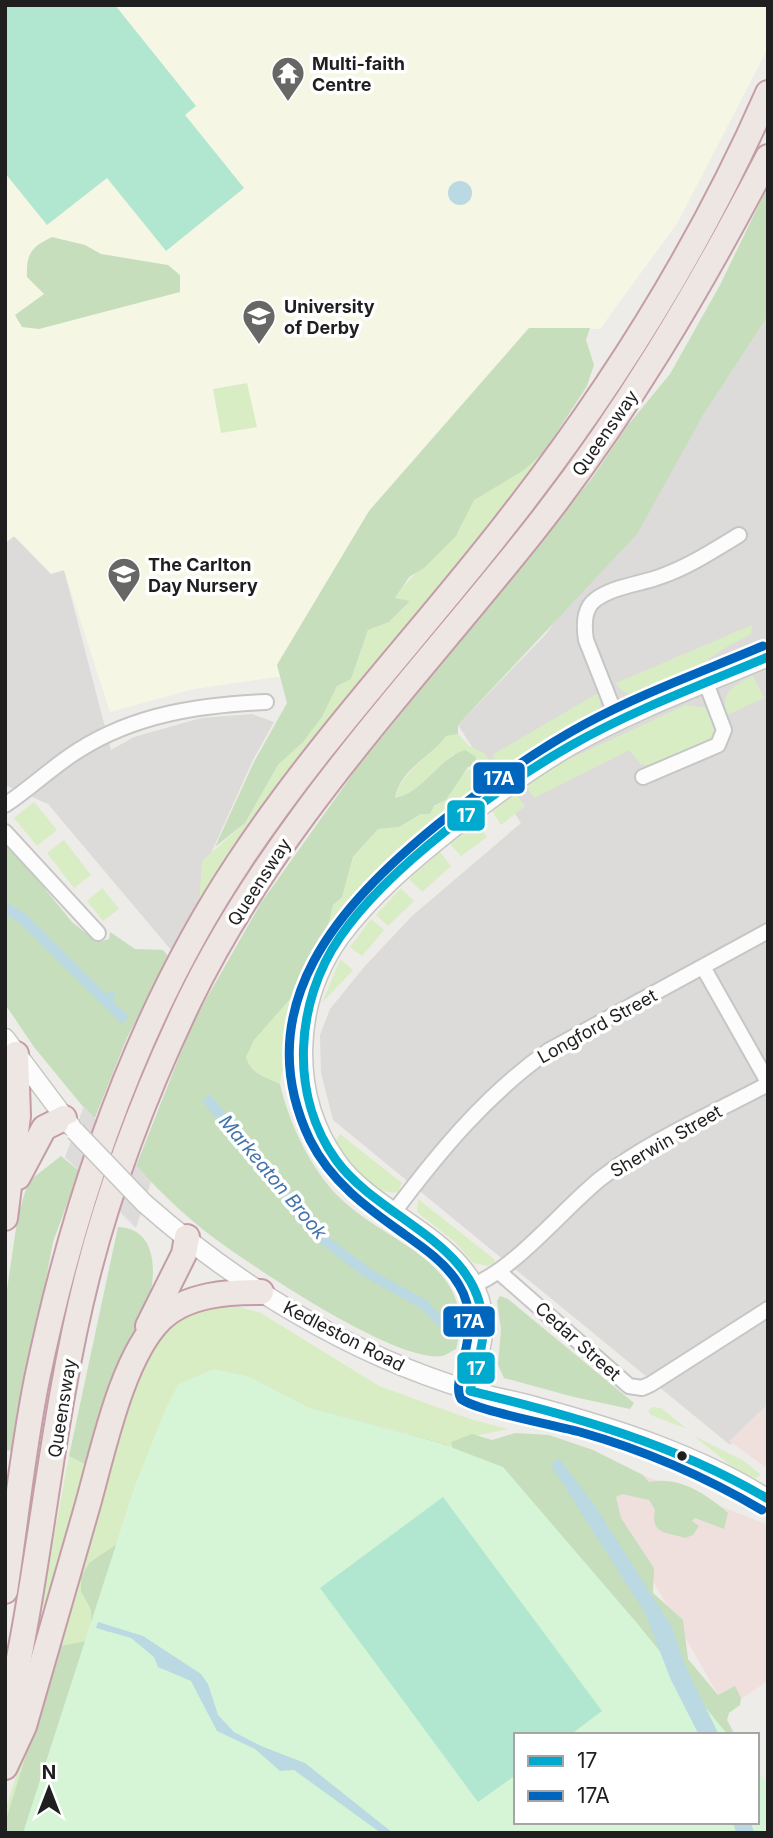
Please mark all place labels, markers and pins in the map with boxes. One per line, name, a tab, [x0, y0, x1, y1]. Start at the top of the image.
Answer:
place label: Multi-faith Centre	[312, 53, 405, 95]
temple icon: Multi-faith Centre	[269, 54, 307, 103]
place label: University of Derby	[284, 296, 375, 338]
school or university icon: University of Derby	[240, 297, 278, 346]
place label: The Carlton Day Nursery	[148, 554, 258, 596]
school or university icon: The Carlton Day Nursery	[105, 555, 143, 604]
unlabelled marker	[675, 1449, 689, 1463]

